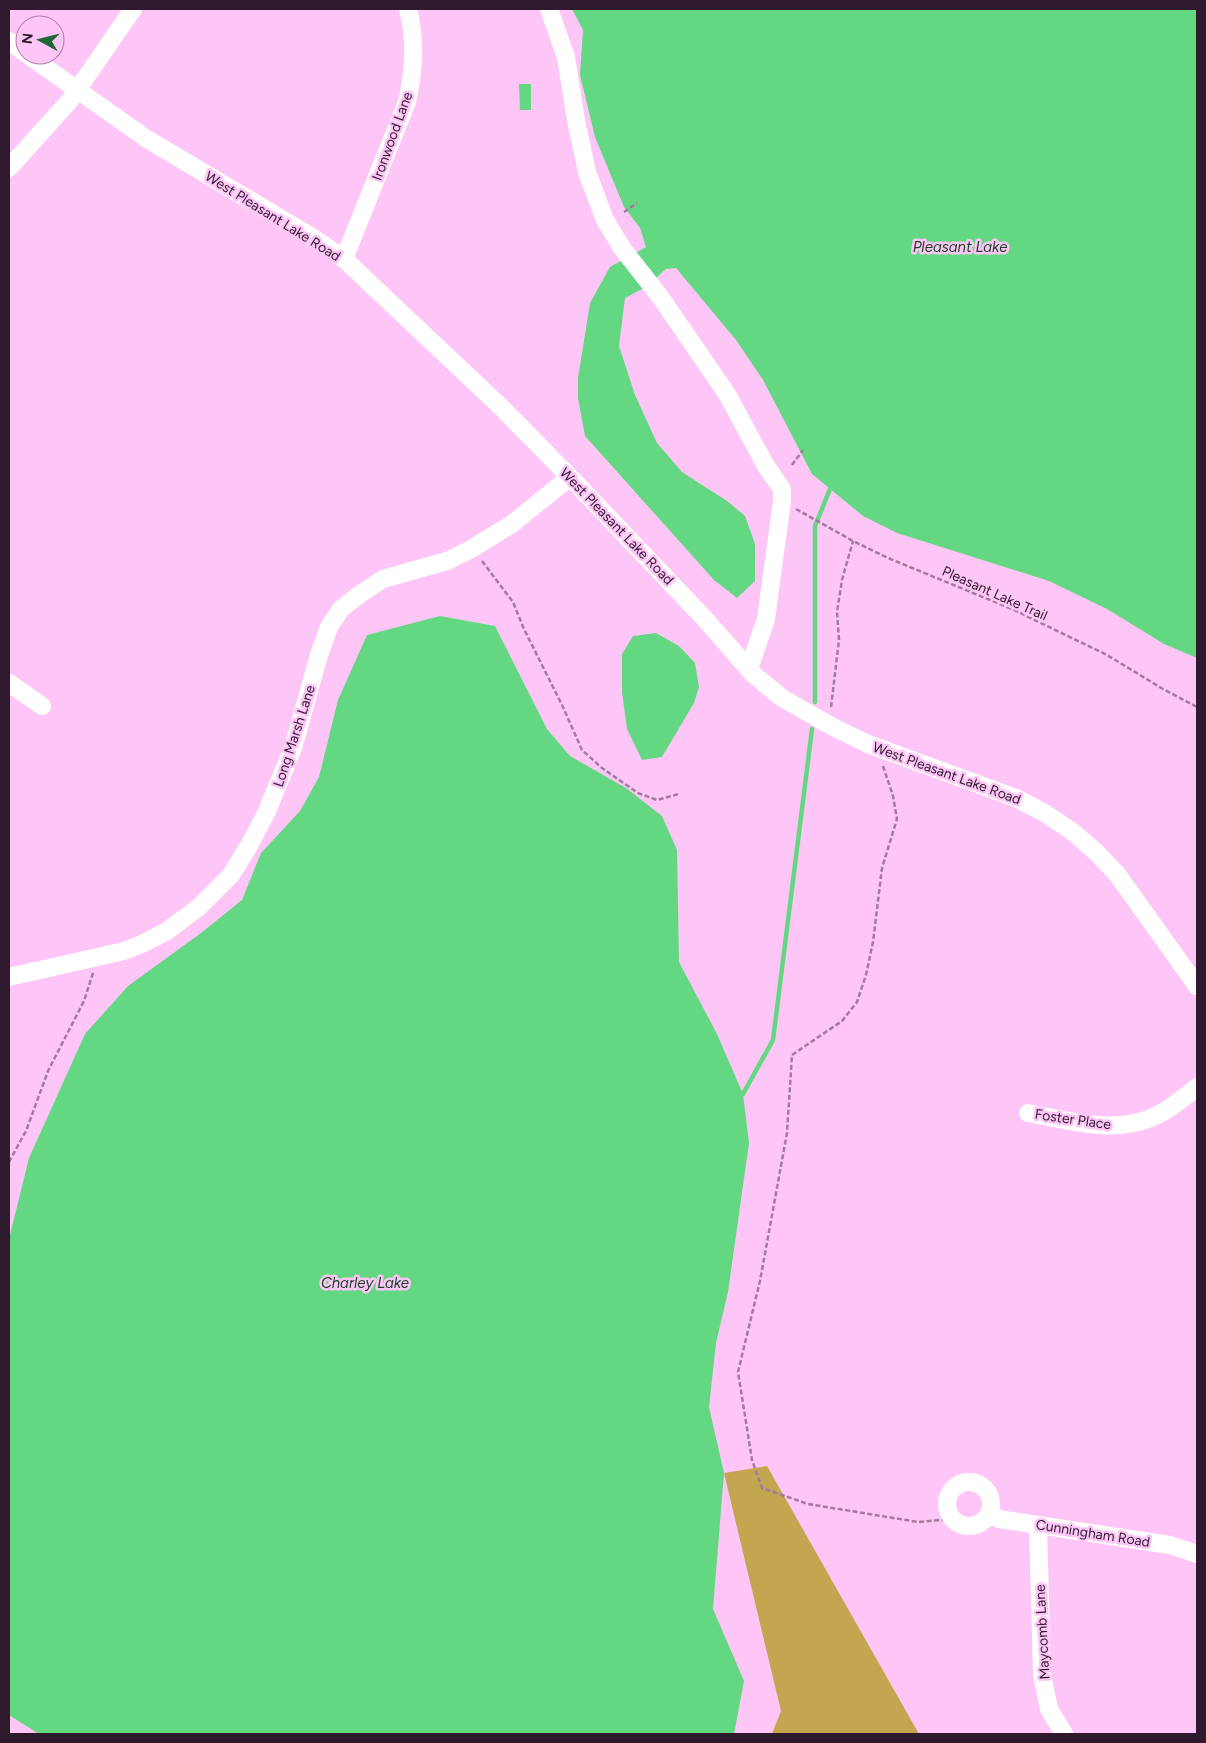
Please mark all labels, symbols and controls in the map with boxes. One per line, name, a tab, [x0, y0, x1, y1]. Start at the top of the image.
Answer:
north arrow	[15, 15, 65, 65]
text: N	[18, 32, 37, 45]
street label: Ironwood Lane	[369, 89, 416, 183]
street label: West Pleasant Lake Road	[202, 168, 344, 265]
water label: Pleasant Lake	[913, 238, 1007, 256]
street label: West Pleasant Lake Road	[556, 464, 677, 588]
street label: Pleasant Lake Trail	[939, 563, 1050, 624]
street label: Long Marsh Lane	[270, 683, 319, 789]
street label: West Pleasant Lake Road	[870, 739, 1023, 808]
street label: Foster Place	[1034, 1106, 1112, 1133]
water label: Charley Lake	[321, 1274, 409, 1292]
street label: Cunningham Road	[1035, 1516, 1151, 1551]
street label: Maycomb Lane	[1032, 1584, 1053, 1680]

